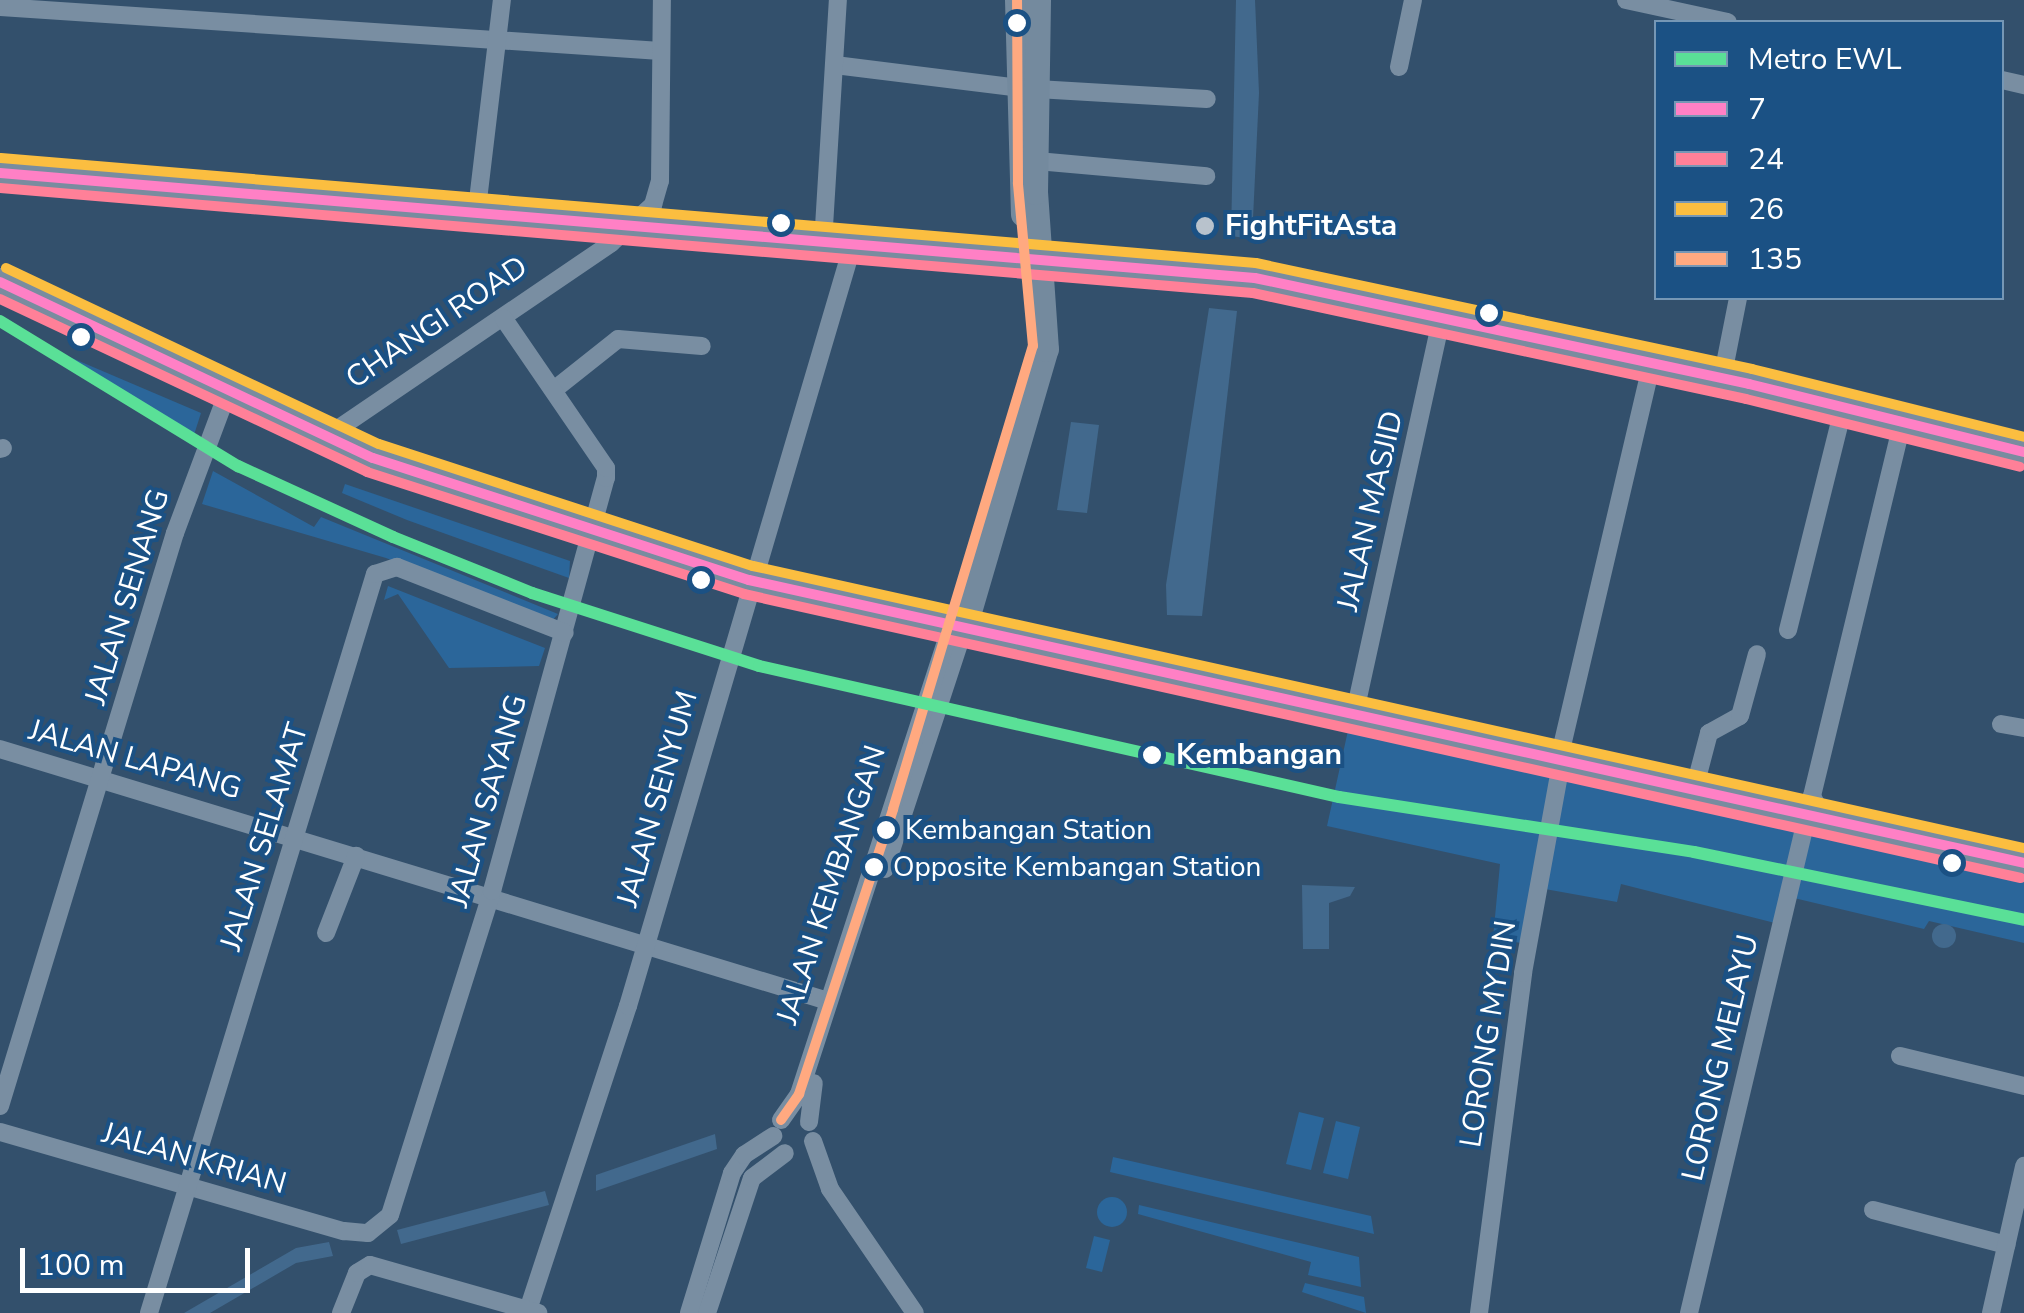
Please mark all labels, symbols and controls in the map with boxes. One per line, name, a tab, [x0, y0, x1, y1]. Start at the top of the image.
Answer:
unlabelled marker	[1007, 13, 1027, 33]
legend	[1654, 20, 2004, 300]
text: Metro EWL	[1748, 39, 1902, 80]
text: 7	[1748, 89, 1766, 130]
text: 24	[1748, 139, 1784, 180]
text: 26	[1748, 189, 1784, 230]
place label: FightFitAsta	[1225, 208, 1397, 244]
unlabelled marker	[771, 213, 791, 233]
marker: FightFitAsta	[1194, 215, 1216, 237]
text: 135	[1748, 239, 1802, 280]
street label: CHANGI ROAD	[339, 249, 535, 397]
unlabelled marker	[1479, 303, 1499, 323]
unlabelled marker	[71, 327, 91, 347]
street label: JALAN MASJID	[1330, 407, 1412, 615]
street label: JALAN SENANG	[78, 485, 178, 709]
unlabelled marker	[691, 570, 711, 590]
street label: JALAN SENYUM	[610, 687, 706, 911]
street label: JALAN SAYANG	[440, 691, 536, 911]
street label: JALAN LAPANG	[25, 712, 245, 808]
street label: JALAN SELAMAT	[213, 719, 317, 955]
place label: Kembangan	[1176, 737, 1342, 773]
marker: Kembangan	[1137, 740, 1167, 770]
street label: JALAN KEMBANGAN	[770, 741, 894, 1029]
place label: Kembangan Station	[905, 813, 1152, 847]
marker: Kembangan Station	[876, 820, 896, 840]
place label: Opposite Kembangan Station	[893, 850, 1261, 884]
unlabelled marker	[1942, 853, 1962, 873]
marker: Opposite Kembangan Station	[864, 857, 884, 877]
street label: LORONG MYDIN	[1453, 918, 1525, 1150]
street label: LORONG MELAYU	[1675, 932, 1767, 1184]
street label: JALAN KRIAN	[98, 1116, 290, 1202]
scale bar	[25, 1228, 255, 1290]
text: 100 m	[37, 1245, 124, 1286]

